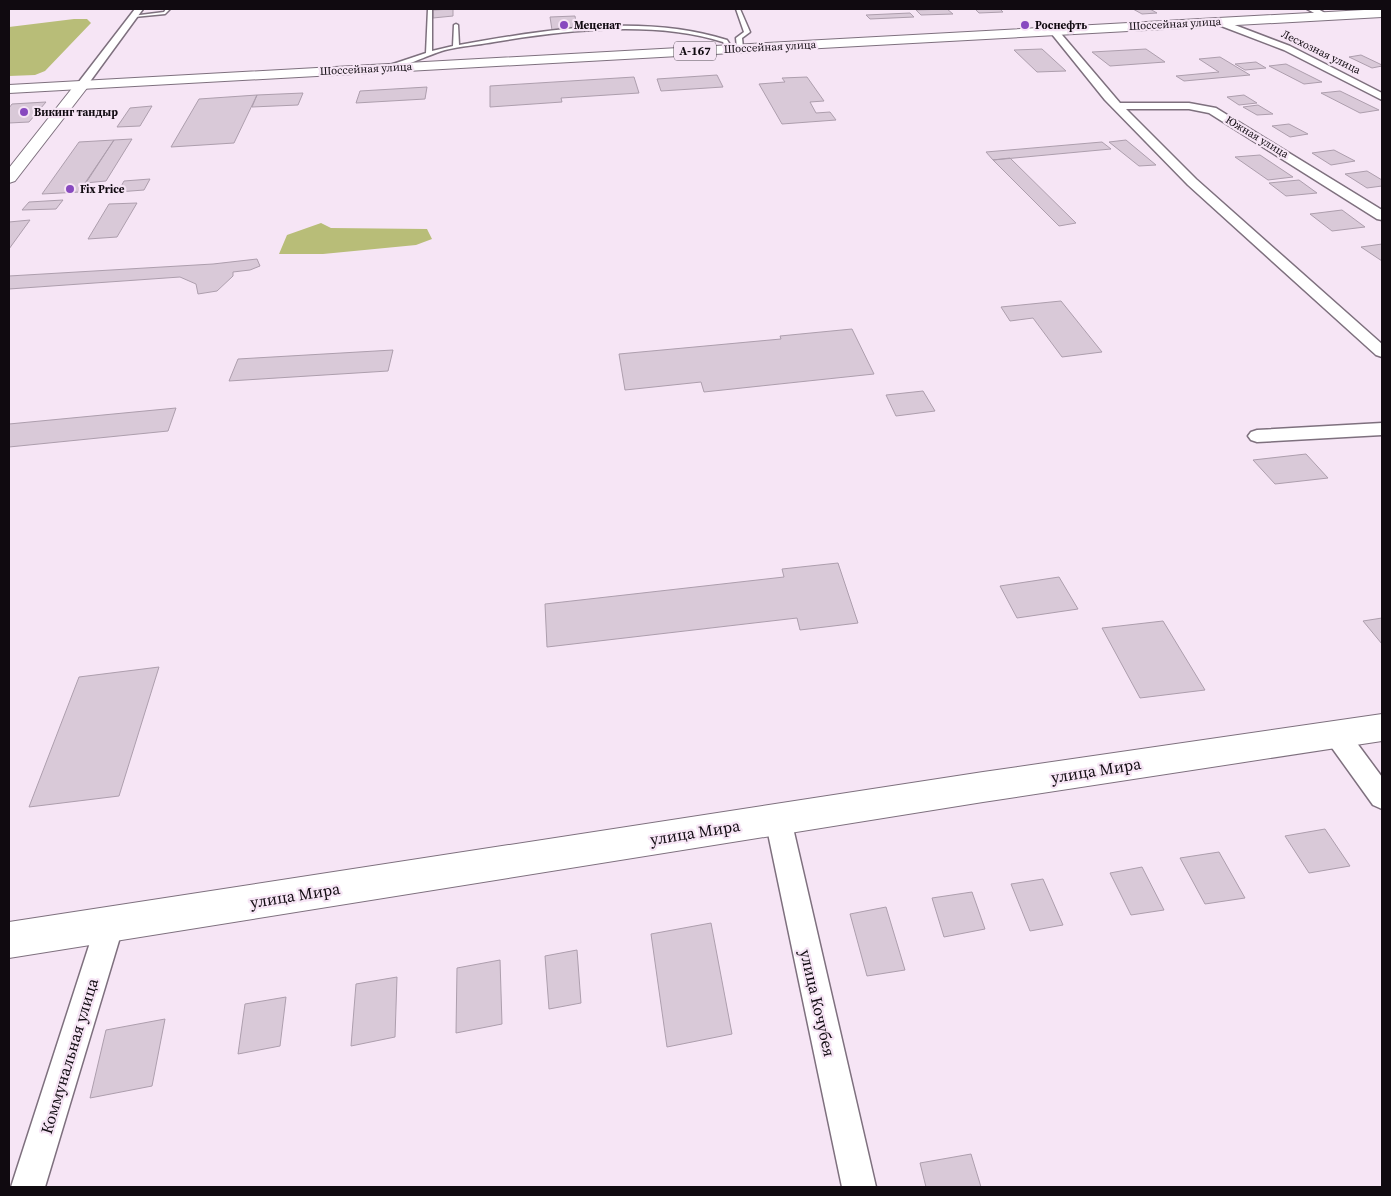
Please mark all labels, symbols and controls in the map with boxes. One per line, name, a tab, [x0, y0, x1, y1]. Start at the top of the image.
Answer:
street label: Шоссейная улица	[1128, 14, 1222, 34]
place label: Меценат	[574, 18, 621, 33]
place label: Роснефть	[1035, 18, 1087, 33]
marker: Меценат	[558, 19, 570, 31]
marker: Роснефть	[1019, 19, 1031, 31]
street label: Лесхозная улица	[1279, 26, 1364, 78]
street label: Шоссейная улица	[723, 37, 817, 57]
road number: А-167	[674, 41, 716, 60]
street label: Шоссейная улица	[319, 59, 413, 79]
place label: Викинг тандыр	[34, 105, 118, 120]
marker: Викинг тандыр	[18, 106, 30, 118]
street label: Южная улица	[1223, 112, 1292, 162]
place label: Fix Price	[80, 182, 125, 197]
marker: Fix Price	[64, 183, 76, 195]
street label: улица Мира	[1049, 752, 1143, 788]
street label: улица Мира	[648, 814, 742, 850]
street label: улица Мира	[248, 877, 342, 913]
street label: улица Кочубея	[795, 947, 841, 1059]
street label: Коммунальная улица	[35, 975, 103, 1136]

